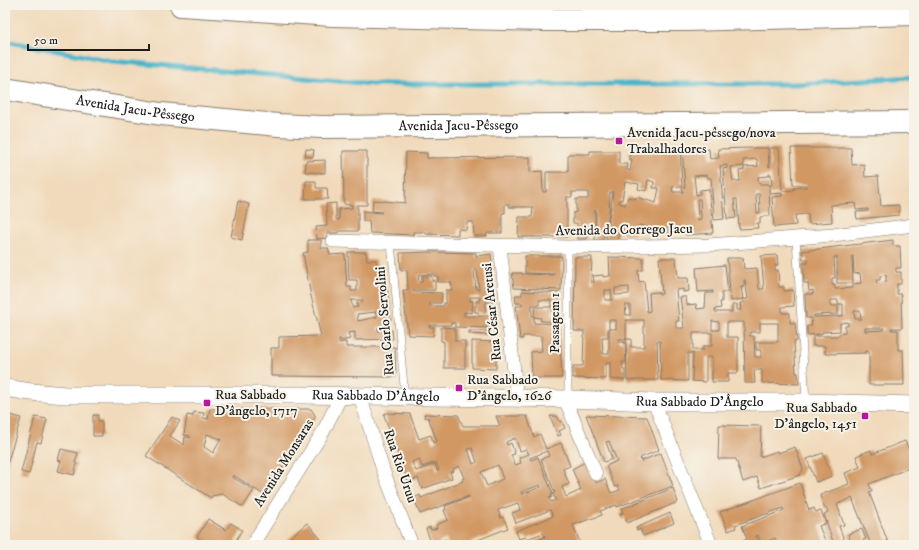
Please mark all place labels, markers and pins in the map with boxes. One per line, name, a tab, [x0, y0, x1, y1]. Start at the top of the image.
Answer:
place label: Avenida Jacu-pêssego/nova Trabalhadores	[627, 124, 776, 158]
marker: Avenida Jacu-pêssego/nova Trabalhadores	[614, 136, 624, 146]
place label: Rua Sabbado D'ângelo, 1626	[467, 371, 552, 405]
marker: Rua Sabbado D'ângelo, 1626	[454, 383, 464, 393]
place label: Rua Sabbado D'ângelo, 1717	[215, 386, 298, 420]
marker: Rua Sabbado D'ângelo, 1717	[202, 398, 212, 408]
place label: Rua Sabbado D'ângelo, 1451	[774, 399, 857, 433]
marker: Rua Sabbado D'ângelo, 1451	[860, 411, 870, 421]

